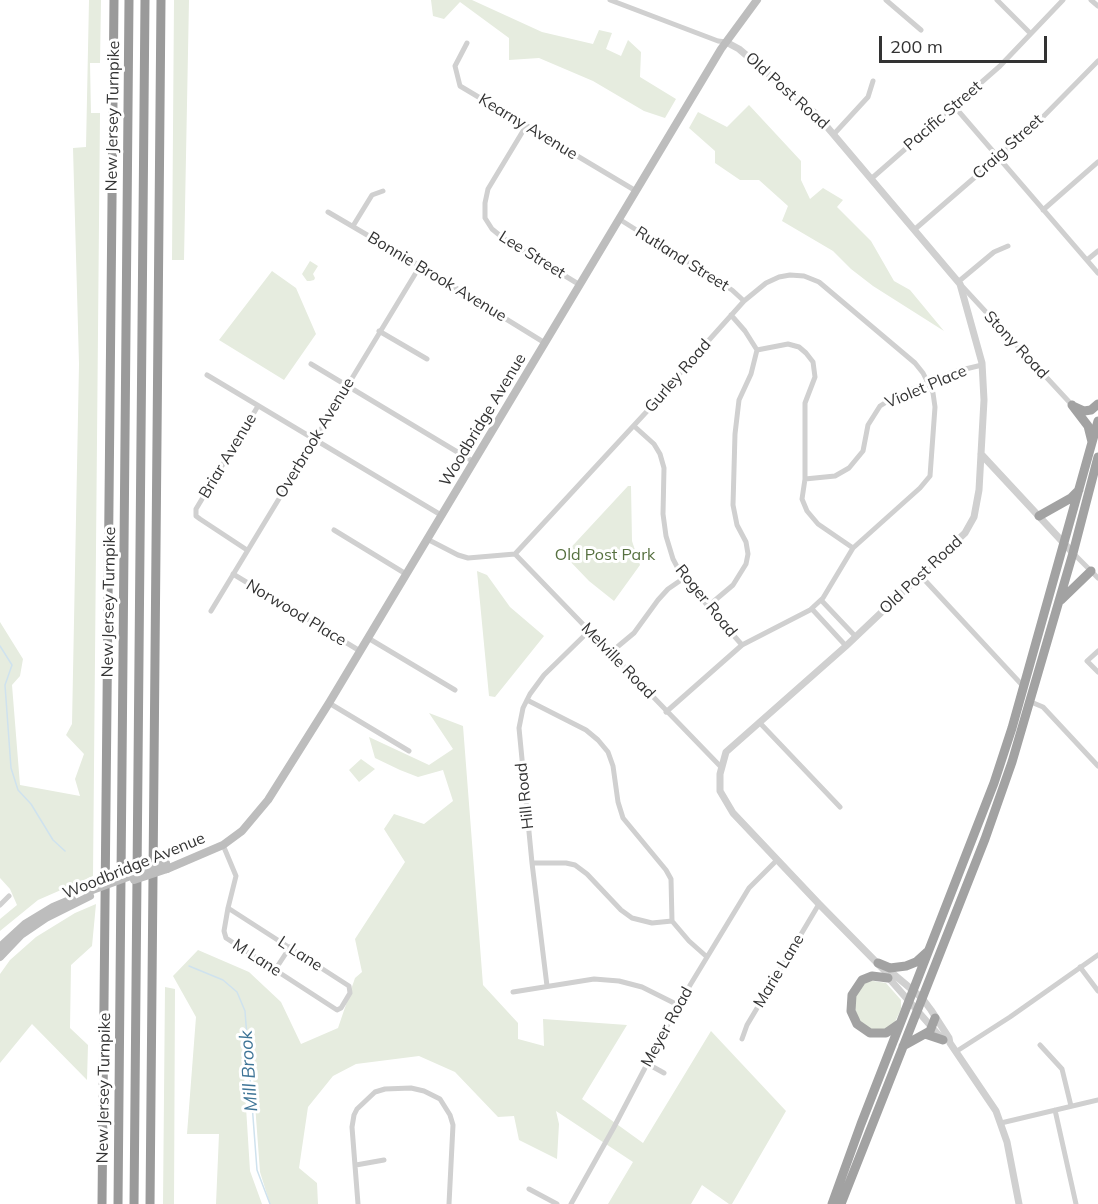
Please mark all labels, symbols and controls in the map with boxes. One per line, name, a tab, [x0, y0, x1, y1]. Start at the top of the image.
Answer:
scale bar	[882, 24, 1050, 62]
text: 200 m	[890, 35, 943, 58]
street label: New Jersey Turnpike	[102, 41, 124, 191]
street label: Old Post Road	[741, 48, 833, 134]
street label: Pacific Street	[900, 77, 986, 155]
street label: Kearny Avenue	[475, 90, 581, 164]
street label: Craig Street	[969, 110, 1047, 184]
street label: Rutland Street	[632, 223, 732, 295]
street label: Lee Street	[495, 227, 569, 283]
street label: Bonnie Brook Avenue	[364, 228, 510, 326]
street label: Stony Road	[980, 307, 1052, 383]
street label: Gurley Road	[641, 335, 715, 417]
street label: Woodbridge Avenue	[436, 350, 530, 490]
street label: Violet Place	[882, 361, 970, 413]
street label: Overbrook Avenue	[271, 374, 359, 502]
street label: Briar Avenue	[195, 410, 261, 502]
street label: New Jersey Turnpike	[98, 527, 120, 677]
street label: Old Post Road	[876, 532, 966, 618]
park label: Old Post Park	[555, 545, 655, 565]
street label: Roger Road	[671, 561, 741, 641]
street label: Norwood Place	[242, 576, 350, 650]
street label: Melville Road	[577, 619, 659, 703]
street label: Hill Road	[512, 762, 538, 830]
street label: Woodbridge Avenue	[60, 829, 208, 903]
street label: Marie Lane	[750, 931, 808, 1011]
street label: L Lane	[274, 933, 326, 975]
street label: M Lane	[229, 935, 285, 981]
street label: Meyer Road	[637, 984, 697, 1070]
street label: New Jersey Turnpike	[93, 1013, 115, 1163]
water label: Mill Brook	[235, 1030, 263, 1112]

